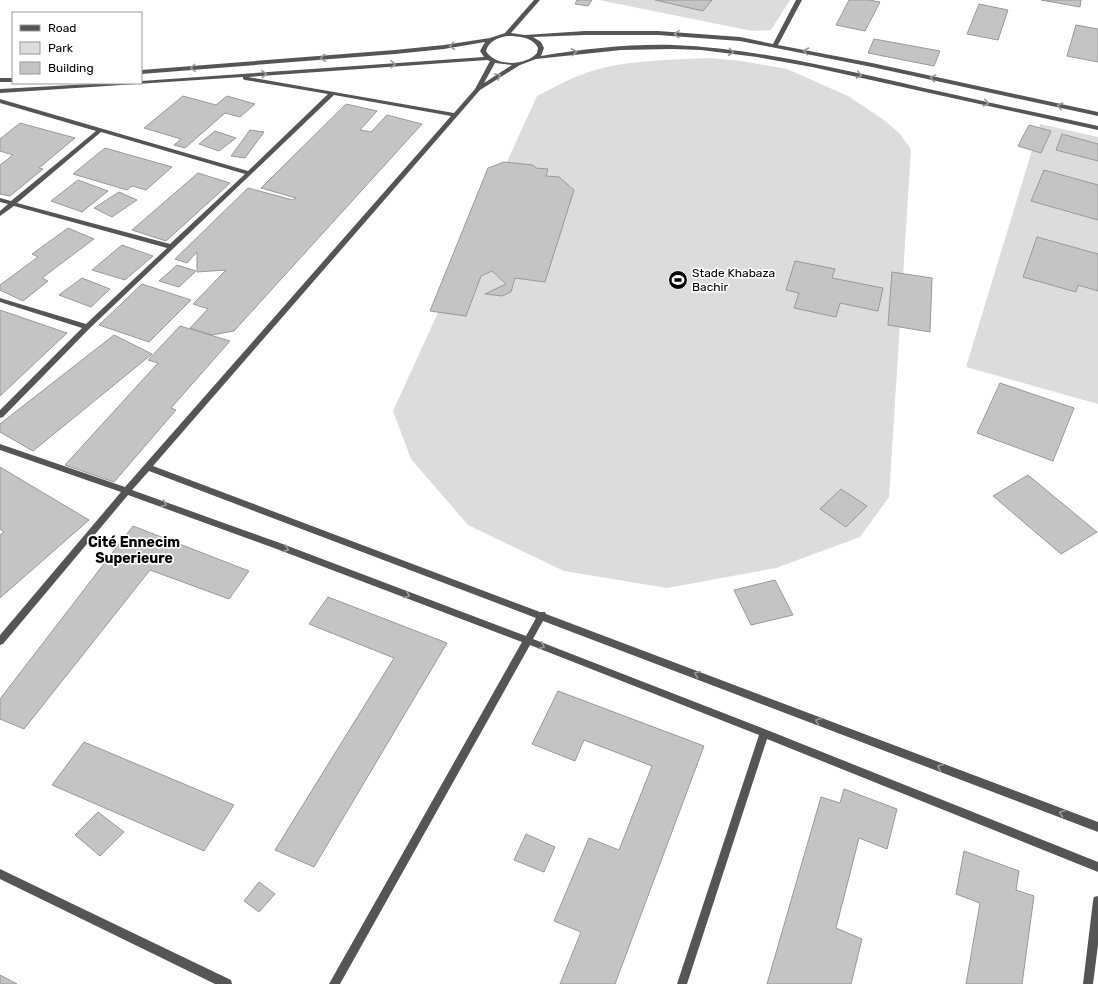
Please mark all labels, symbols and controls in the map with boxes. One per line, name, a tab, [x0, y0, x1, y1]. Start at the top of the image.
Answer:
legend	[12, 12, 142, 84]
text: Road	[48, 21, 76, 35]
one-way arrow	[674, 30, 680, 39]
text: Park	[48, 41, 74, 55]
one-way arrow	[449, 41, 456, 50]
one-way arrow	[728, 47, 734, 56]
one-way arrow	[803, 47, 809, 56]
one-way arrow	[570, 48, 577, 57]
one-way arrow	[320, 53, 326, 62]
one-way arrow	[390, 60, 396, 69]
text: Building	[48, 61, 94, 75]
one-way arrow	[190, 63, 196, 72]
one-way arrow	[261, 69, 267, 78]
one-way arrow	[856, 70, 862, 78]
one-way arrow	[494, 73, 501, 81]
one-way arrow	[930, 74, 936, 82]
one-way arrow	[983, 98, 989, 106]
one-way arrow	[1057, 102, 1063, 110]
place label: Stade Khabaza Bachir	[692, 266, 775, 294]
sports icon: Stade Khabaza Bachir	[667, 269, 689, 291]
one-way arrow	[160, 499, 167, 507]
district label: Cité Ennecim Superieure	[88, 534, 180, 567]
one-way arrow	[282, 545, 289, 553]
one-way arrow	[404, 590, 411, 598]
one-way arrow	[539, 641, 546, 649]
one-way arrow	[693, 671, 700, 679]
one-way arrow	[815, 717, 822, 725]
one-way arrow	[937, 763, 944, 771]
one-way arrow	[1058, 809, 1065, 817]

